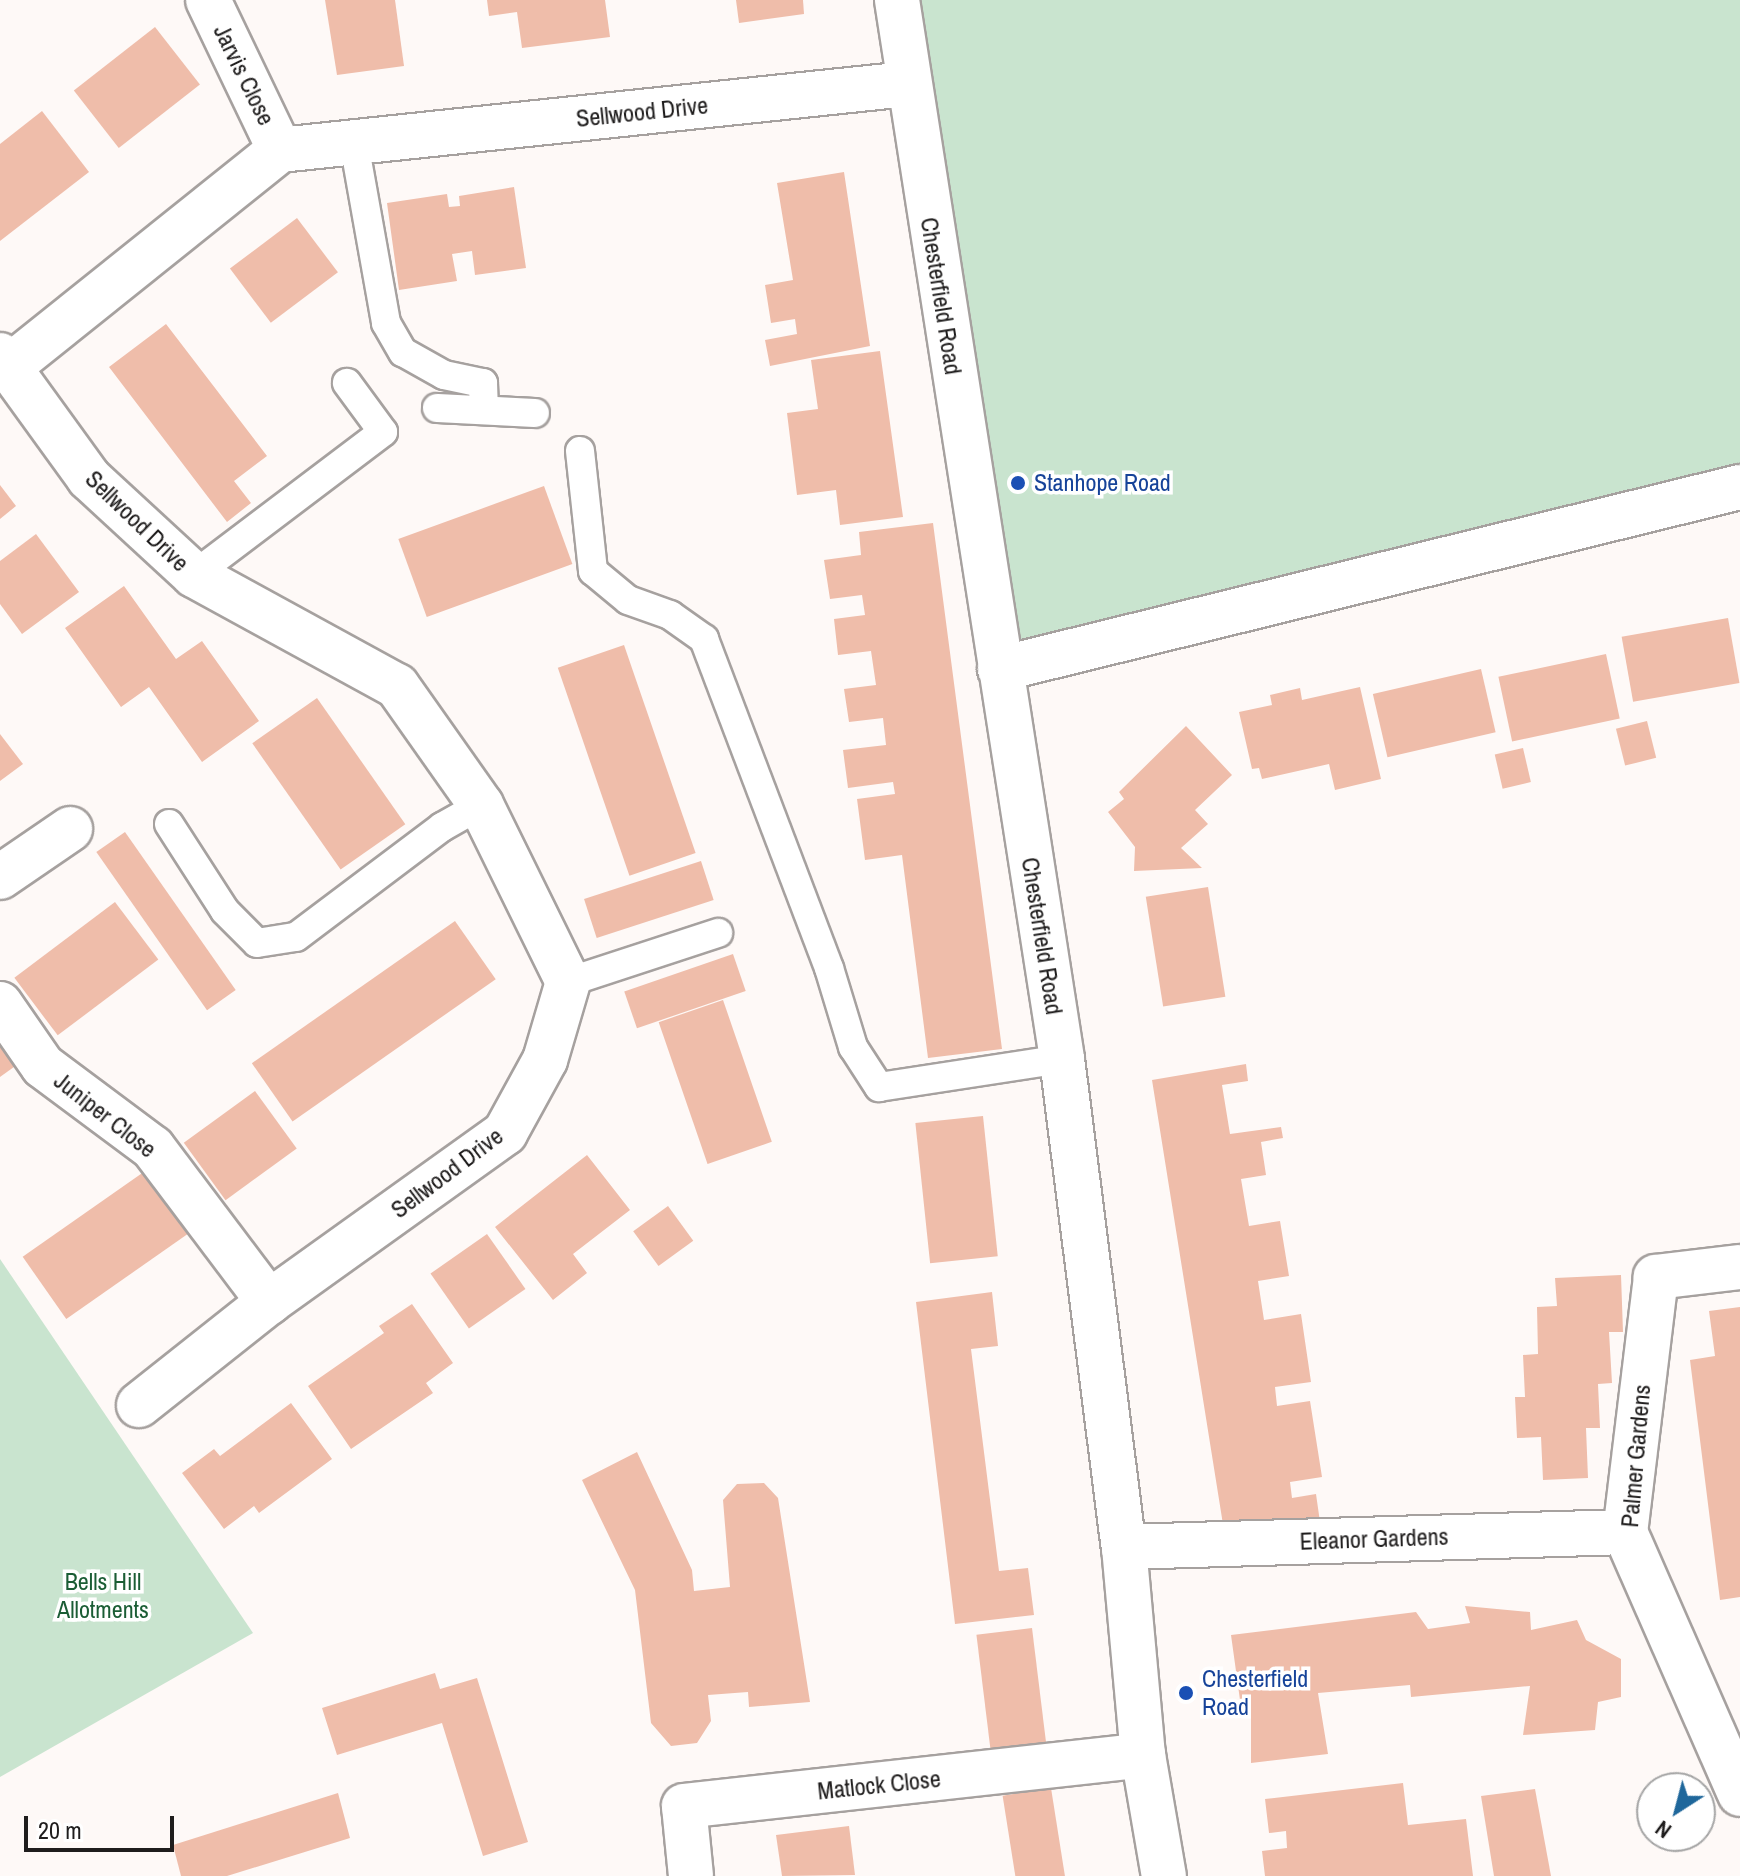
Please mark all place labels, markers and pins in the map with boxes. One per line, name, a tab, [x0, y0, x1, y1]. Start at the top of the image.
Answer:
place label: Stanhope Road	[1034, 469, 1171, 497]
marker: Stanhope Road	[1009, 474, 1027, 492]
place label: Chesterfield Road	[1202, 1665, 1308, 1721]
marker: Chesterfield Road	[1177, 1684, 1195, 1702]

